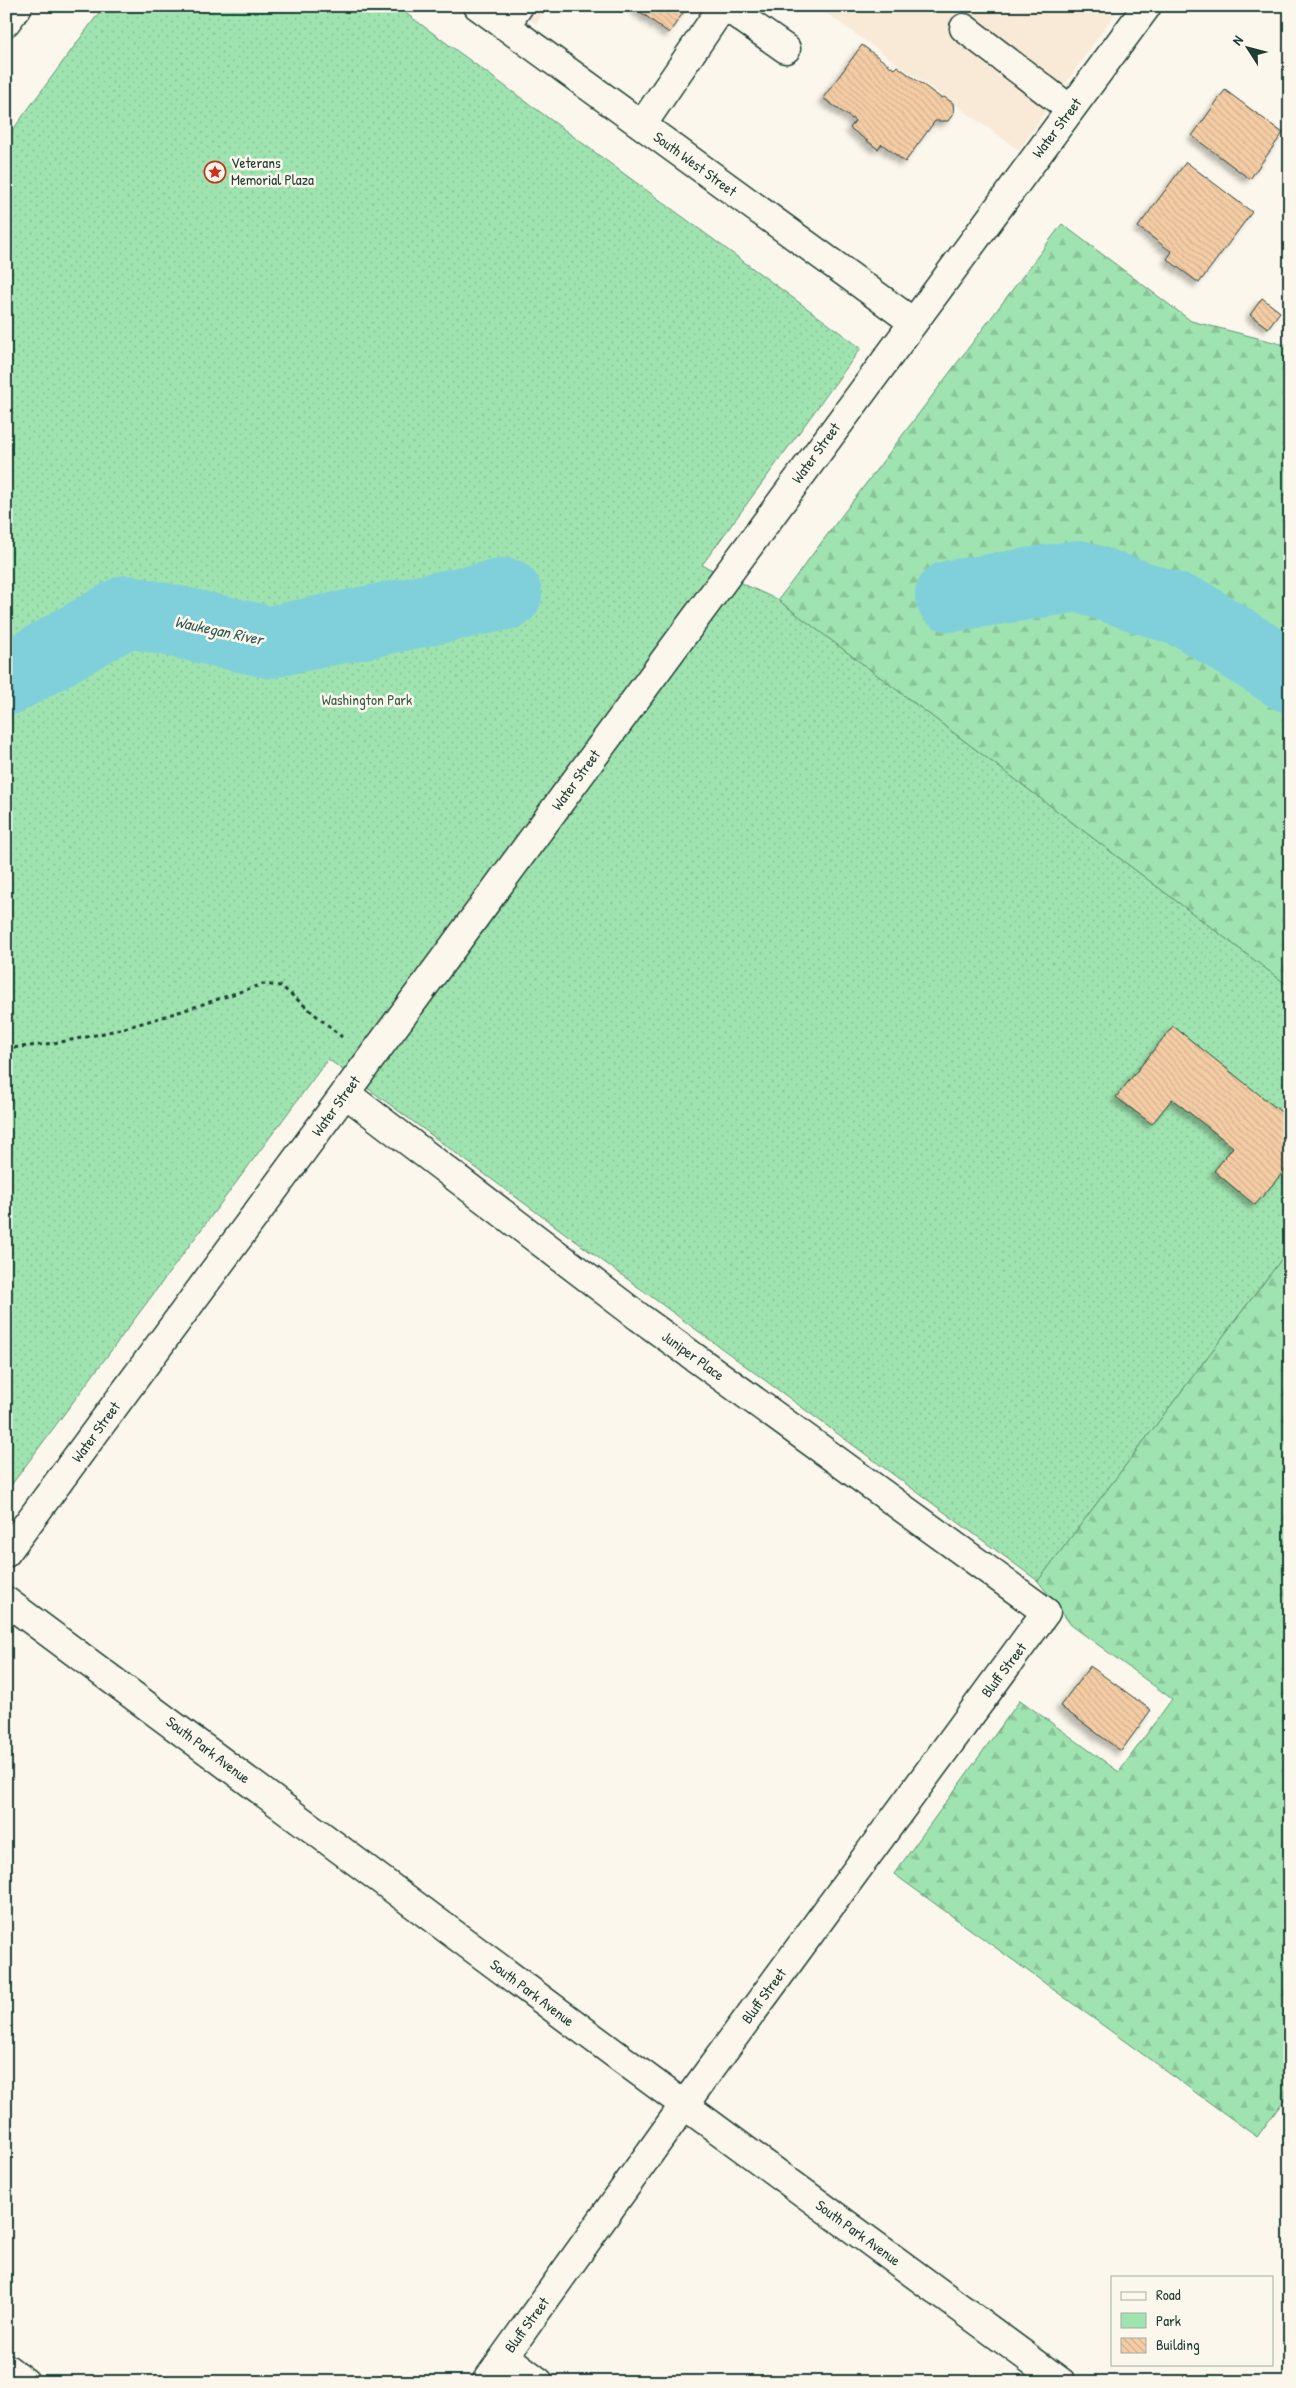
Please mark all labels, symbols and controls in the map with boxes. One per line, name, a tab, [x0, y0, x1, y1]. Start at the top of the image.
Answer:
north arrow	[1224, 22, 1274, 72]
text: N	[1227, 31, 1247, 49]
street label: Water Street	[1027, 93, 1087, 162]
street label: South West Street	[649, 126, 742, 201]
place label: Veterans Memorial Plaza	[231, 152, 314, 190]
place icon: Veterans Memorial Plaza	[203, 160, 227, 184]
street label: Water Street	[786, 417, 845, 487]
water label: Waukegan River	[173, 610, 267, 650]
park label: Washington Park	[322, 689, 412, 710]
street label: Water Street	[546, 744, 605, 814]
street label: Water Street	[306, 1070, 365, 1140]
street label: Juniper Place	[658, 1326, 729, 1385]
street label: Water Street	[66, 1396, 125, 1466]
street label: Bluff Street	[976, 1637, 1032, 1702]
street label: South Park Avenue	[162, 1711, 255, 1788]
street label: South Park Avenue	[486, 1954, 579, 2031]
street label: Bluff Street	[736, 1963, 791, 2028]
street label: South Park Avenue	[811, 2195, 905, 2271]
legend	[1111, 2276, 1274, 2366]
text: Road	[1156, 2284, 1181, 2305]
street label: Bluff Street	[499, 2292, 554, 2357]
text: Park	[1156, 2310, 1181, 2331]
text: Building	[1156, 2334, 1200, 2355]

